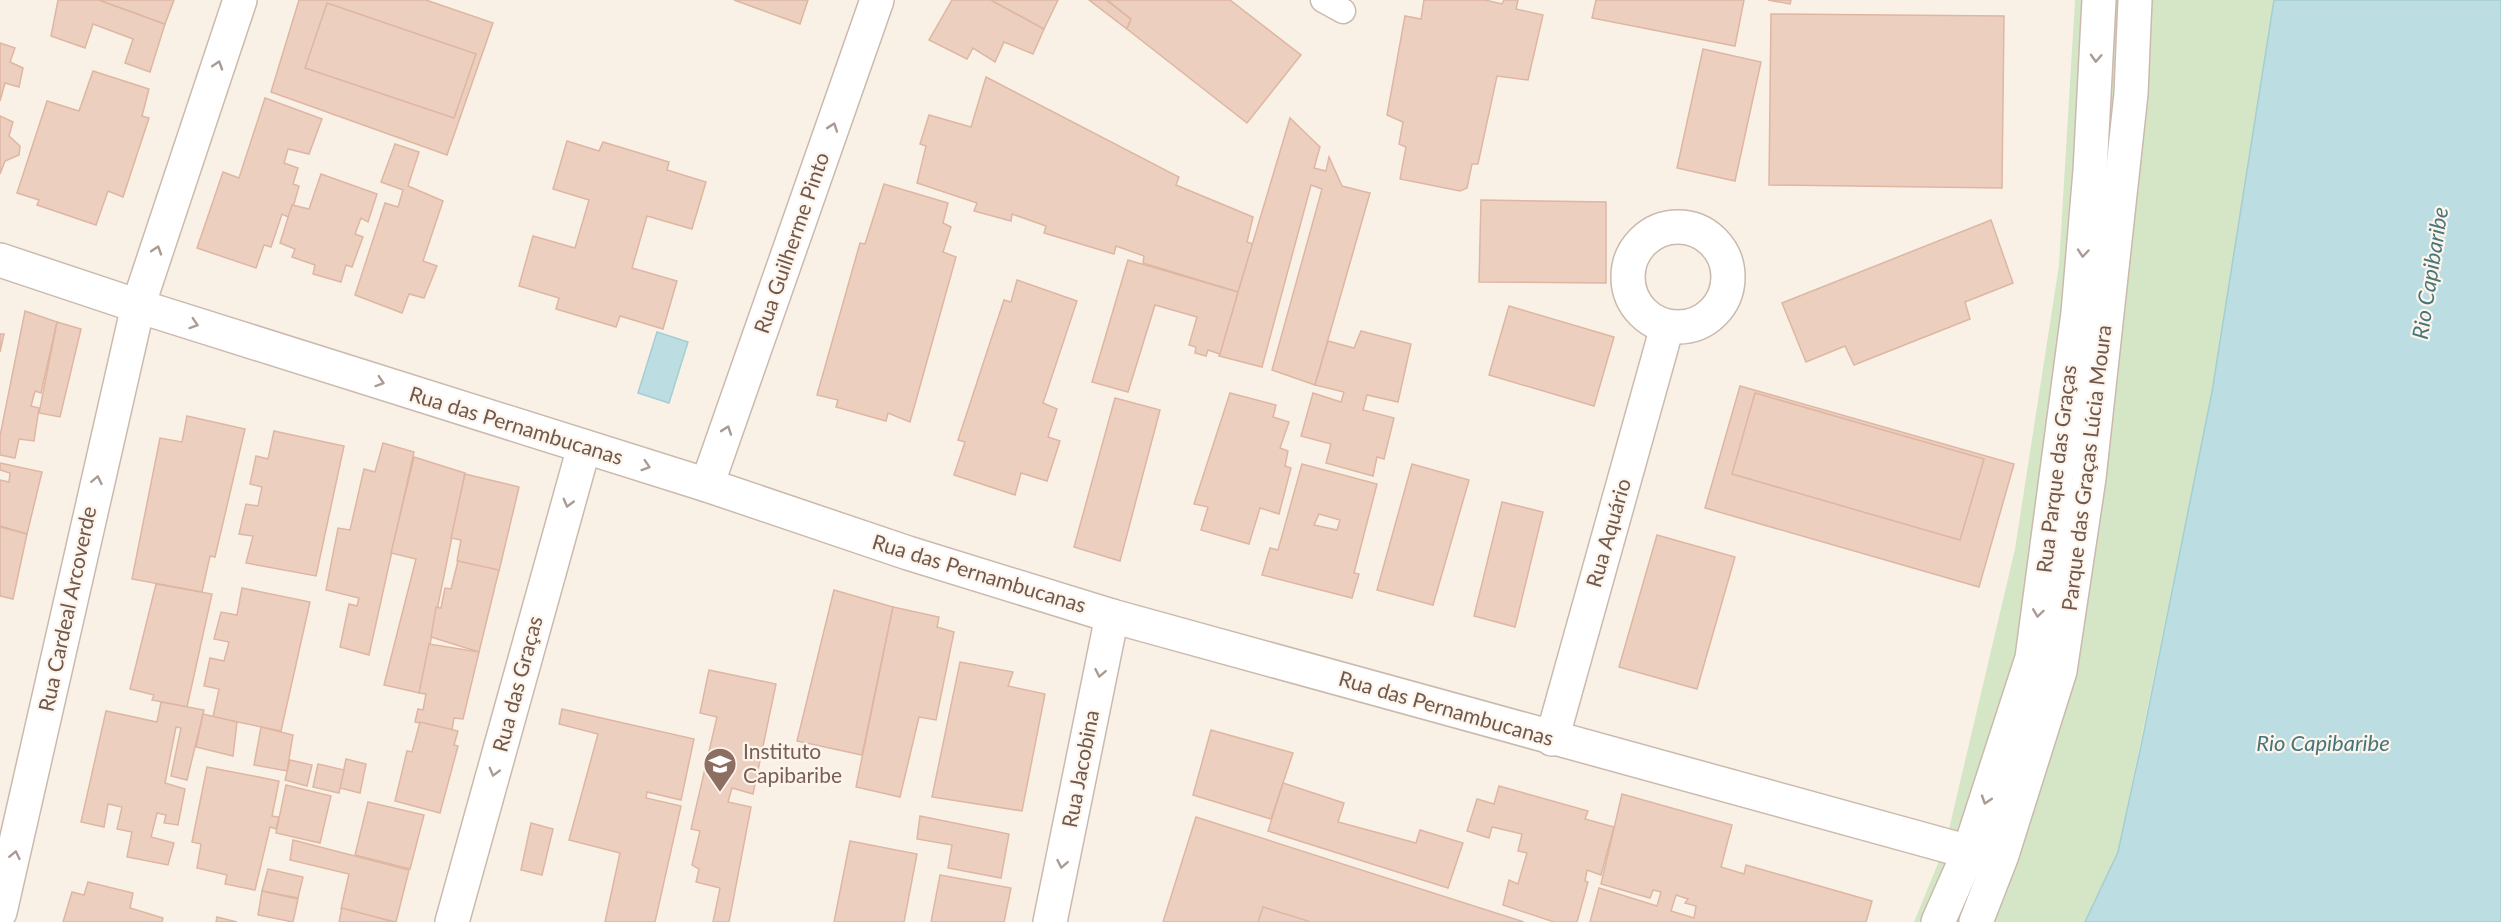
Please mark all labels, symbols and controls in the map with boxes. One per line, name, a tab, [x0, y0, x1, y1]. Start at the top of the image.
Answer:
one-way arrow	[2090, 54, 2103, 63]
one-way arrow	[211, 60, 223, 71]
one-way arrow	[825, 122, 838, 133]
street label: Rua Guilherme Pinto	[748, 149, 833, 336]
water label: Rio Capibaribe	[2406, 205, 2453, 341]
one-way arrow	[149, 245, 162, 256]
one-way arrow	[2077, 248, 2090, 257]
one-way arrow	[188, 316, 199, 329]
street label: Parque das Graças Lúcia Moura	[2056, 323, 2115, 612]
street label: Rua Parque das Graças	[2030, 363, 2081, 574]
one-way arrow	[374, 375, 385, 388]
street label: Rua das Pernambucanas	[406, 380, 626, 469]
one-way arrow	[719, 425, 732, 436]
one-way arrow	[640, 459, 651, 471]
one-way arrow	[89, 475, 102, 485]
street label: Rua Aquário	[1580, 475, 1635, 590]
one-way arrow	[563, 497, 575, 508]
street label: Rua Cardeal Arcoverde	[33, 504, 101, 714]
street label: Rua das Pernambucanas	[869, 528, 1089, 617]
one-way arrow	[2033, 609, 2045, 618]
street label: Rua das Graças	[486, 613, 547, 754]
street label: Rua das Pernambucanas	[1336, 665, 1557, 750]
one-way arrow	[1094, 668, 1107, 678]
street label: Rua Jacobina	[1056, 708, 1103, 830]
water label: Rio Capibaribe	[2256, 729, 2390, 756]
place label: Instituto Capibaribe	[743, 738, 842, 787]
school or university icon: Instituto Capibaribe	[702, 746, 738, 793]
one-way arrow	[488, 767, 501, 777]
one-way arrow	[1981, 794, 1993, 805]
one-way arrow	[7, 850, 20, 860]
one-way arrow	[1056, 859, 1069, 869]

